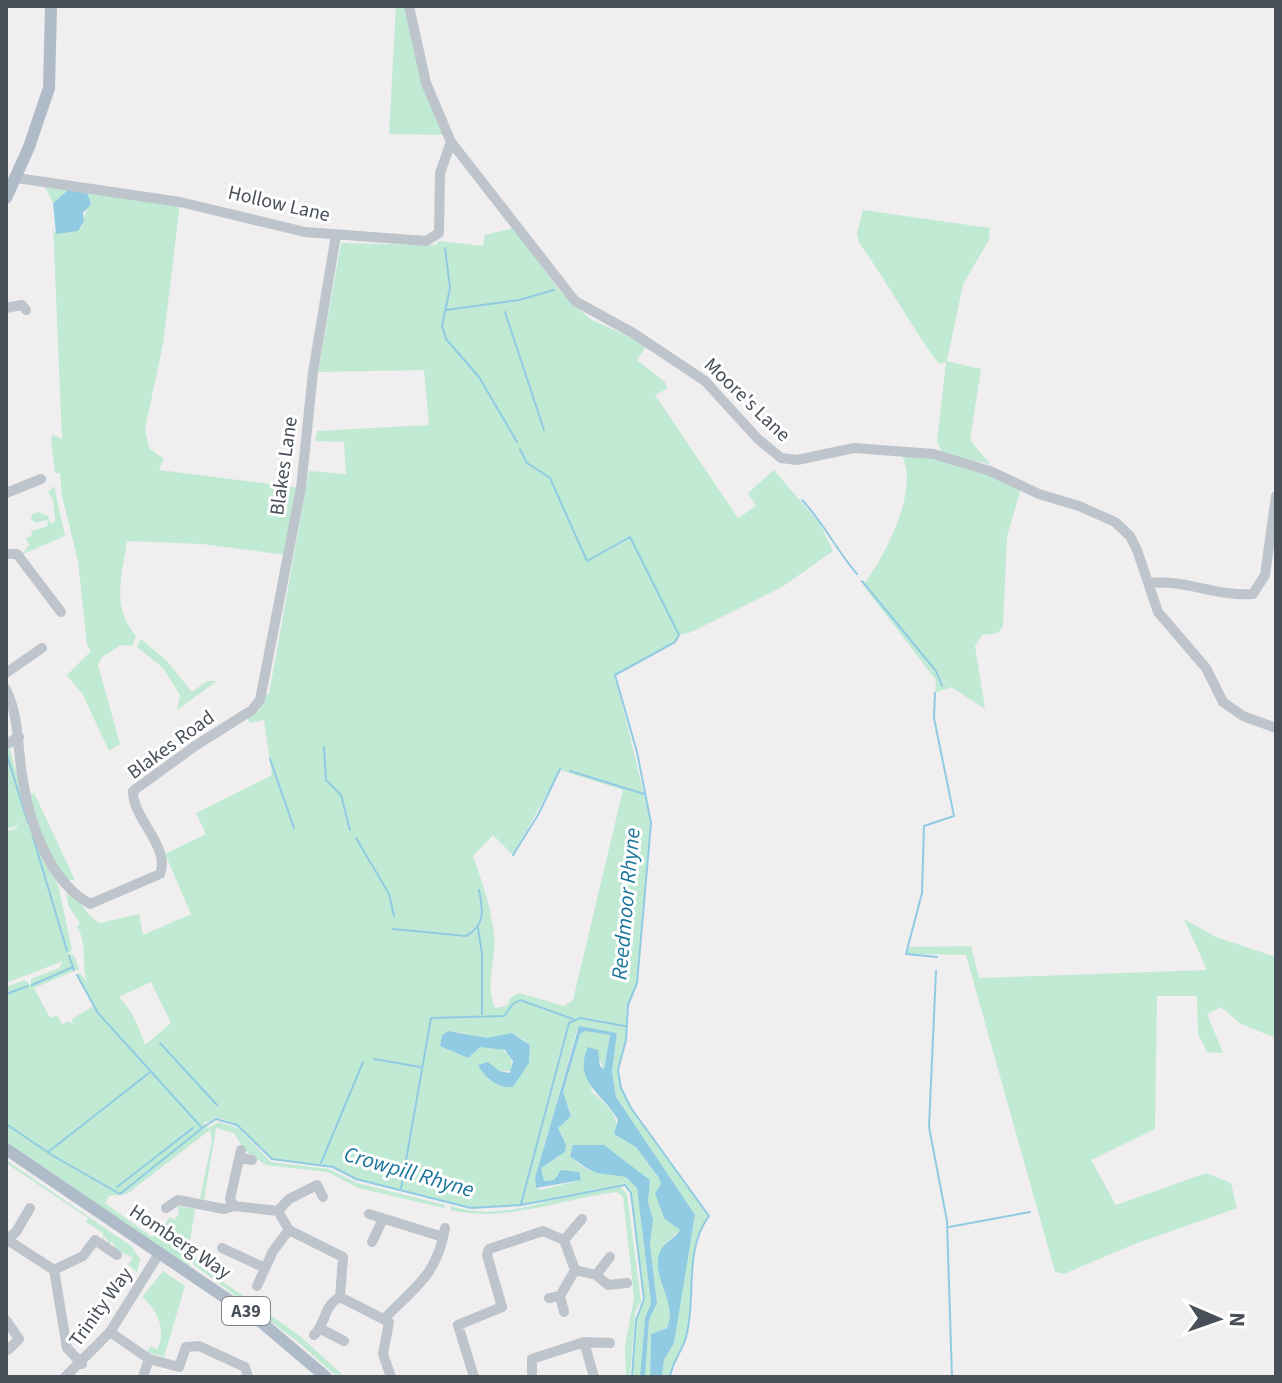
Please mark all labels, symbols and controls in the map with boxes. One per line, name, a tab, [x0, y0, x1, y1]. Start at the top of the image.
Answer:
street label: Hollow Lane	[225, 179, 333, 229]
street label: Moore's Lane	[698, 352, 797, 449]
street label: Blakes Lane	[263, 415, 305, 517]
street label: Blakes Road	[122, 704, 220, 786]
water label: Reedmoor Rhyne	[603, 827, 649, 981]
water label: Crowpill Rhyne	[340, 1138, 478, 1206]
street label: Homberg Way	[124, 1198, 237, 1287]
street label: Trinity Way	[63, 1261, 140, 1353]
north arrow	[1178, 1279, 1258, 1359]
road number: A39	[222, 1297, 270, 1325]
text: N	[1221, 1312, 1253, 1328]

